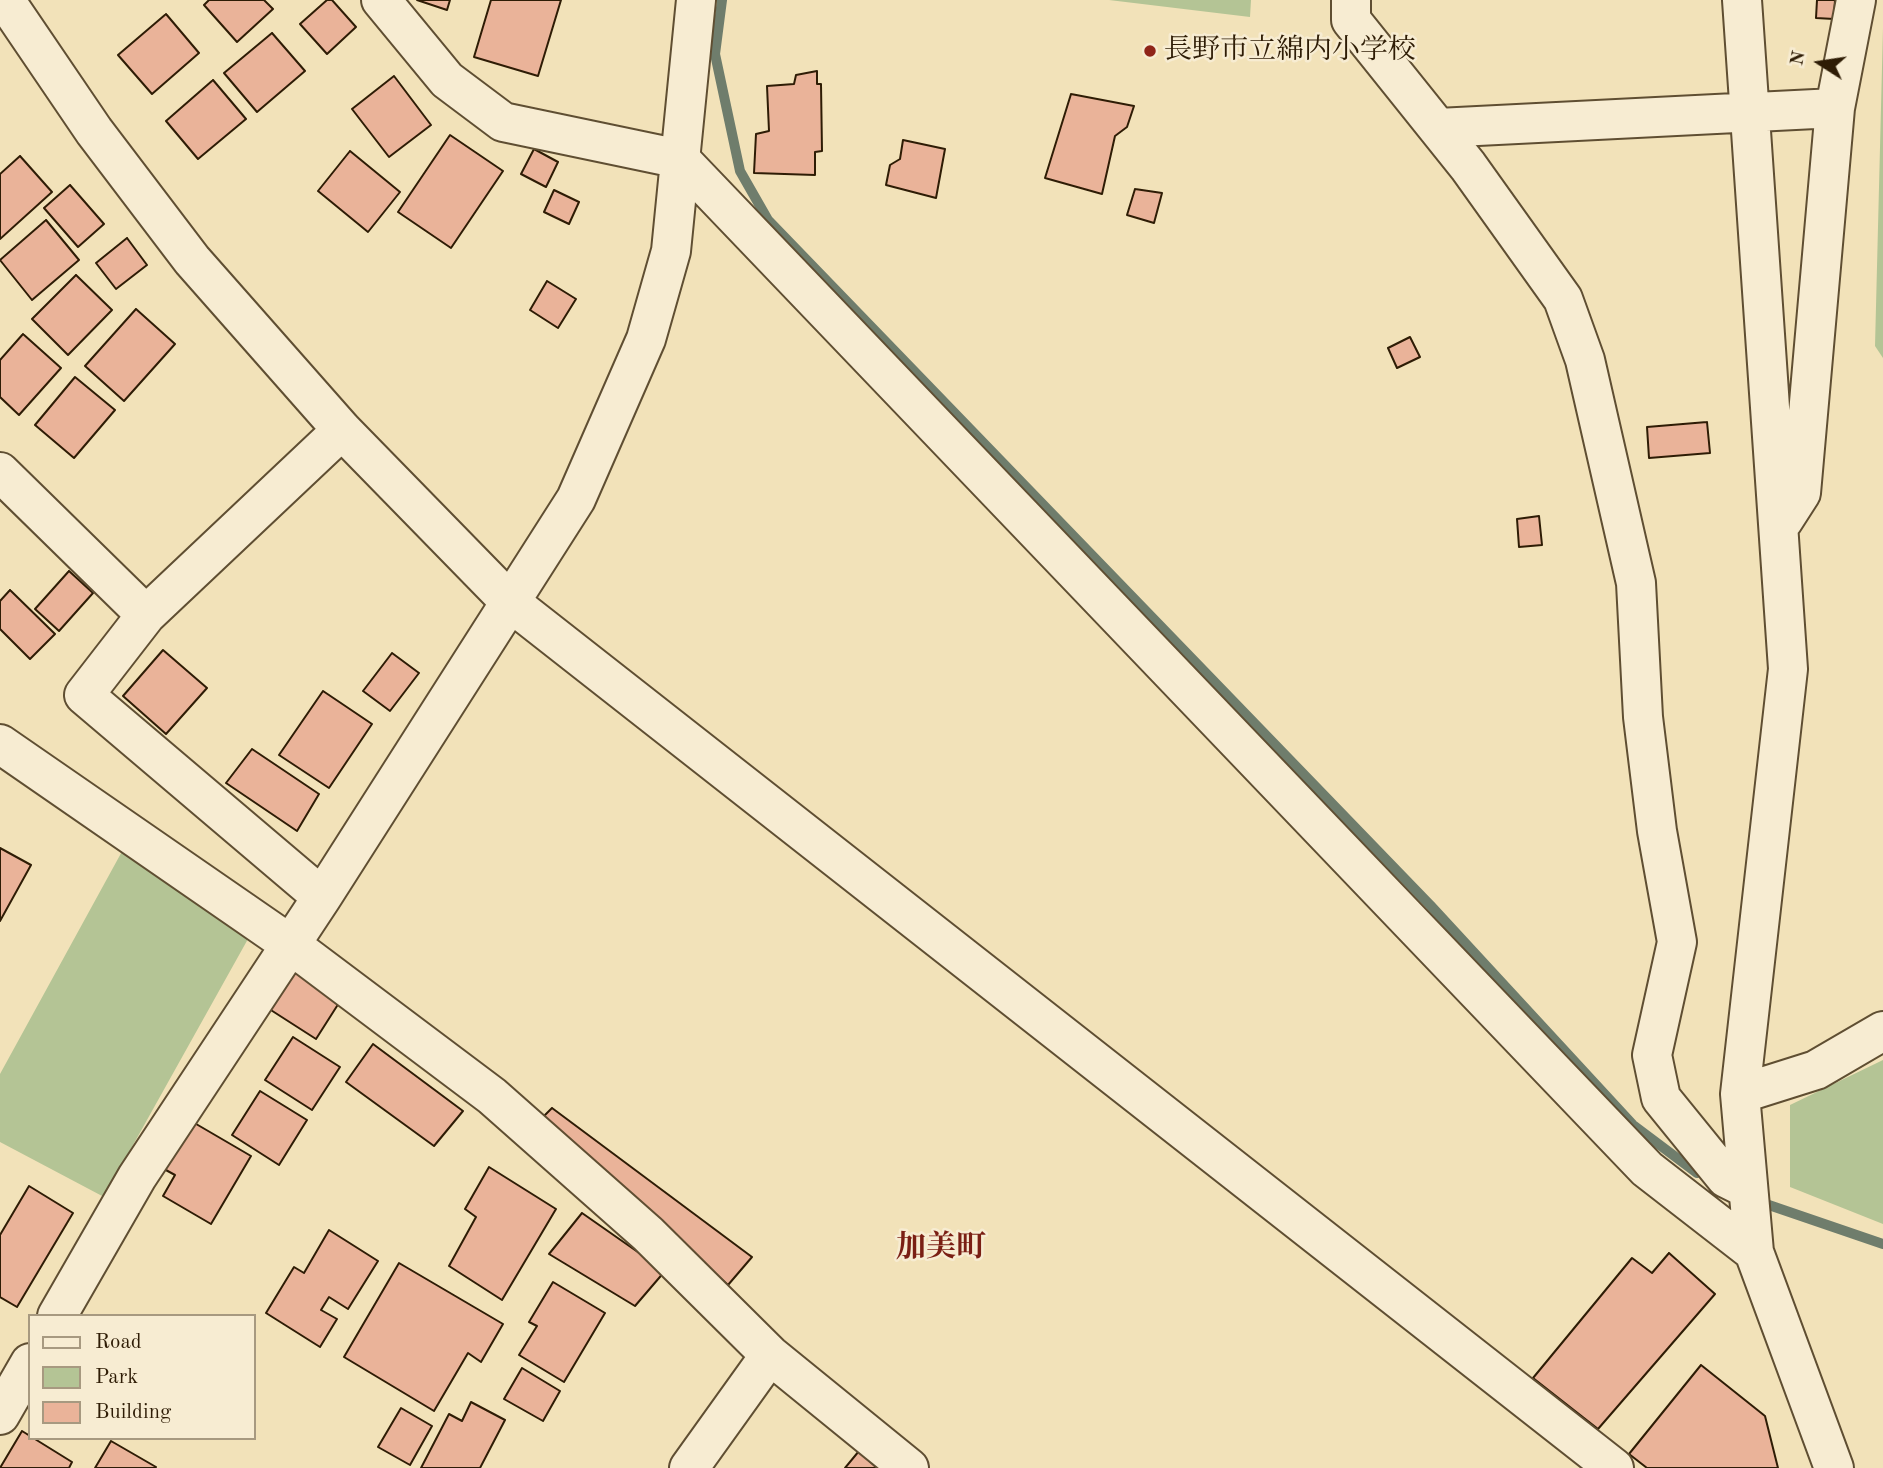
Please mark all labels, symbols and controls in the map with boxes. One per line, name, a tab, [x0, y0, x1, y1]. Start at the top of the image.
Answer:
north arrow	[1785, 28, 1855, 98]
place label: 長野市立綿内小学校	[1164, 34, 1416, 68]
marker: 長野市立綿内小学校	[1142, 43, 1158, 59]
text: N	[1788, 49, 1810, 68]
district label: 加美町	[896, 1230, 986, 1266]
legend	[28, 1314, 256, 1440]
text: Road	[95, 1332, 142, 1353]
text: Park	[95, 1367, 138, 1388]
text: Building	[95, 1402, 171, 1423]

